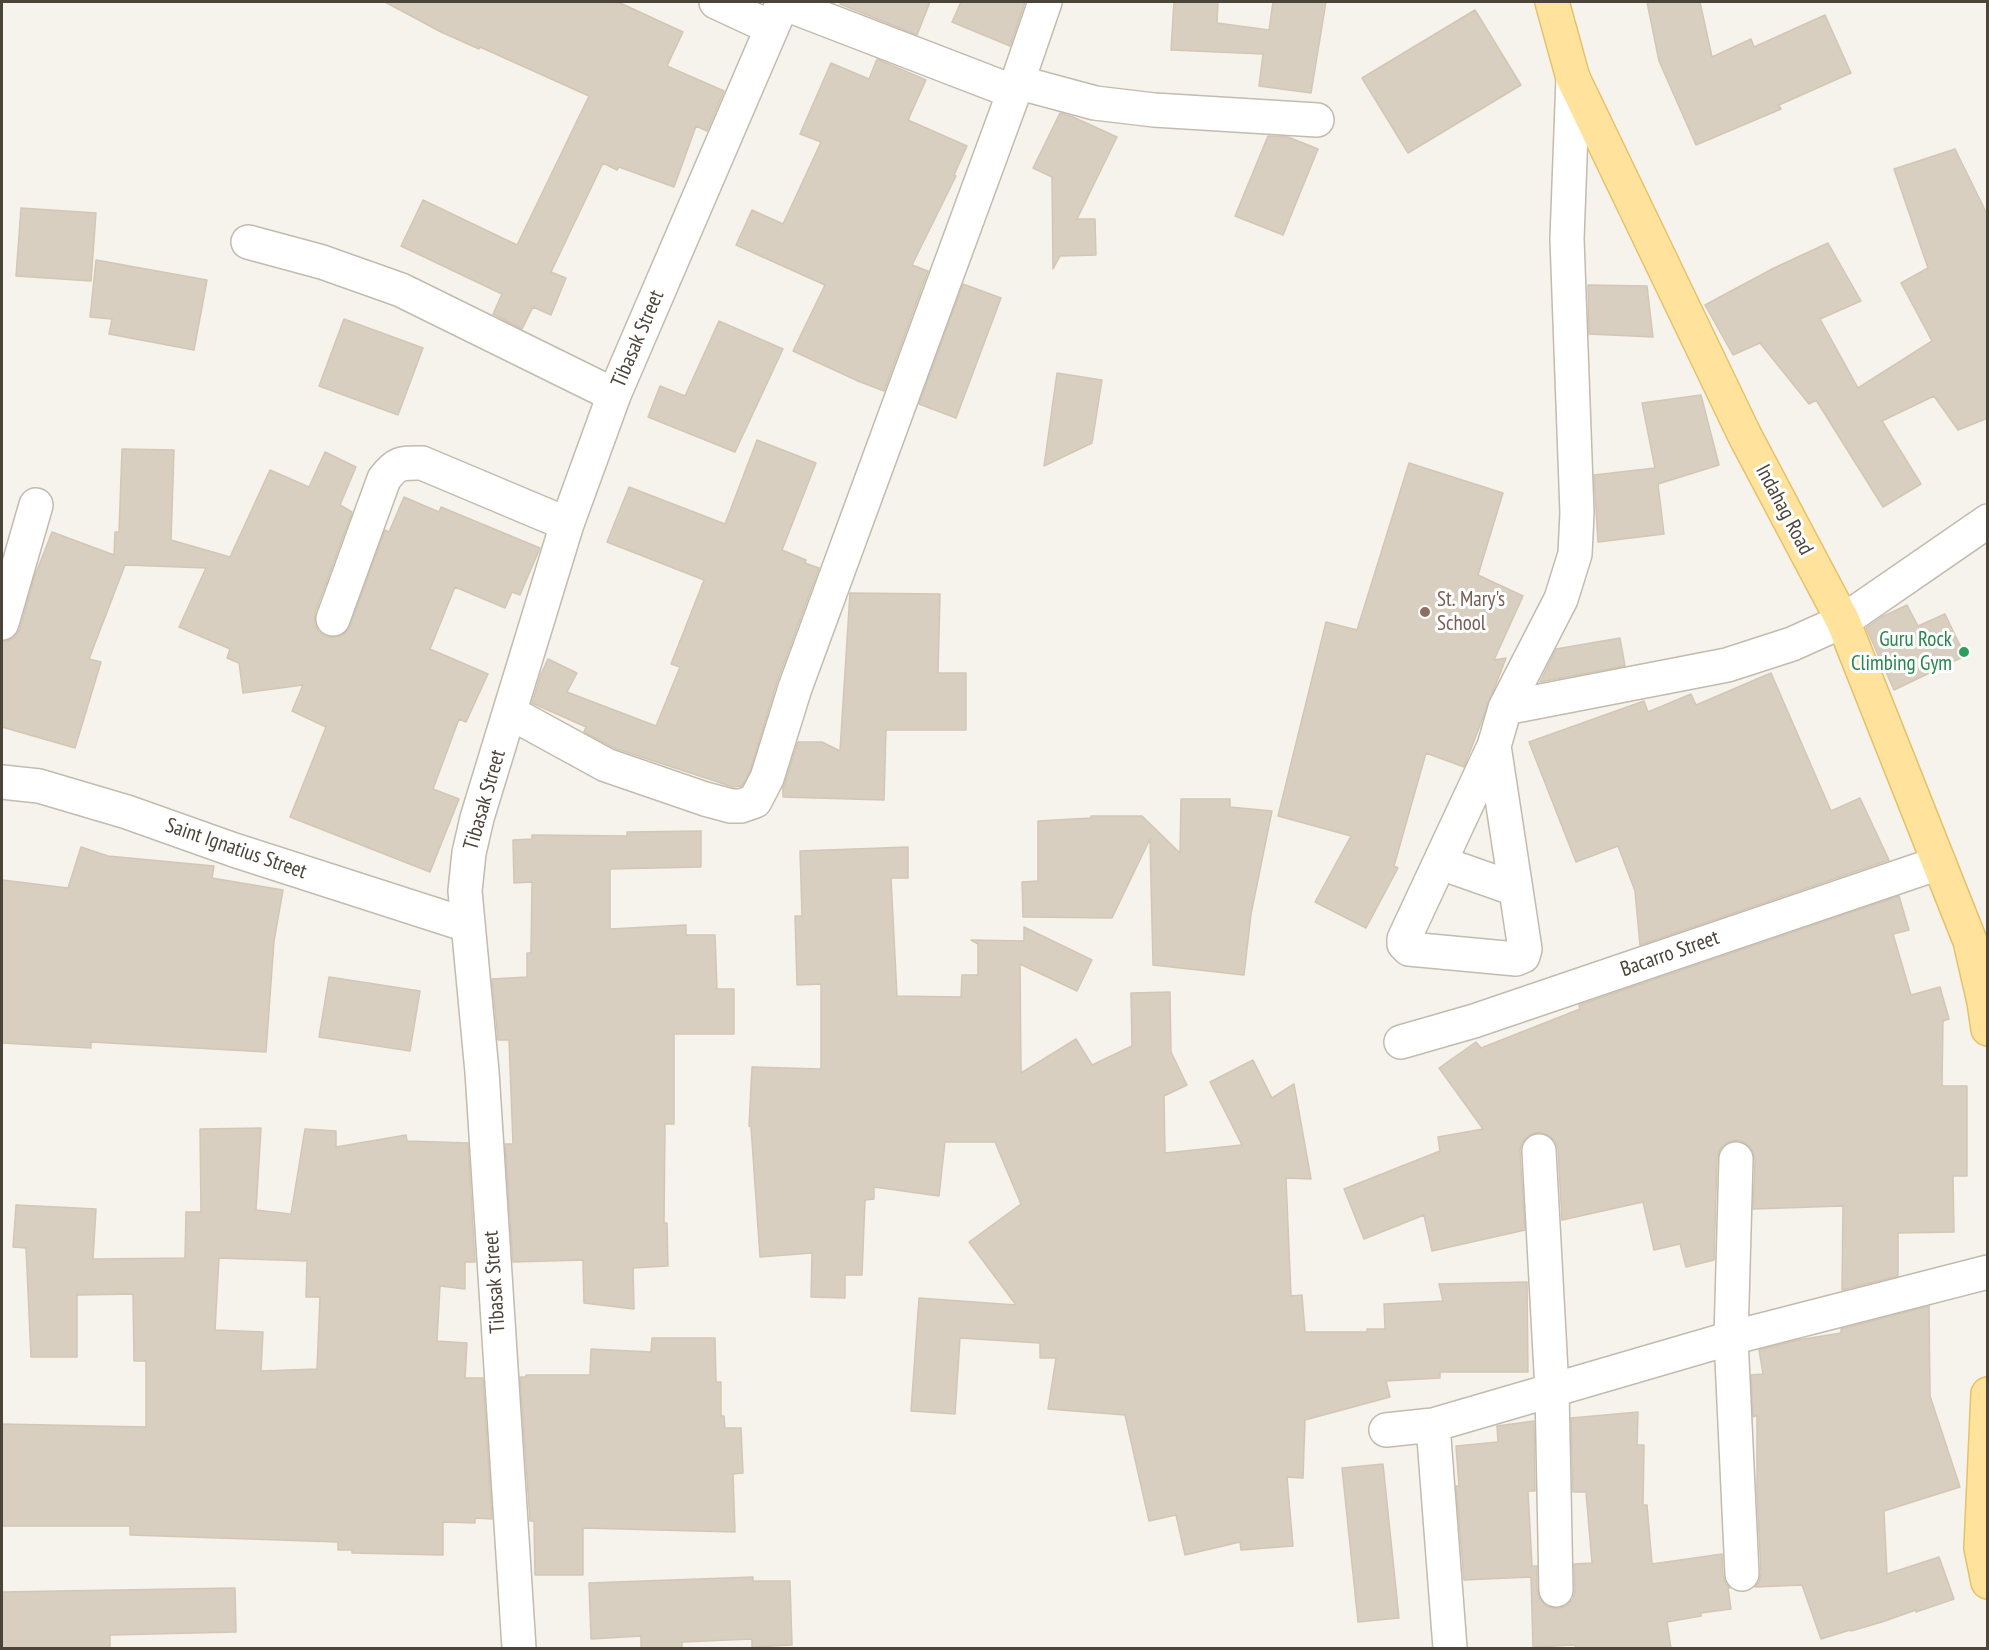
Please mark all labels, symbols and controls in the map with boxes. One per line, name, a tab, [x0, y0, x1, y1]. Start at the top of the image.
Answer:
street label: Tibasak Street	[606, 287, 670, 391]
street label: Indahag Road	[1750, 461, 1818, 559]
place label: St. Mary's School	[1437, 587, 1505, 637]
marker: St. Mary's School	[1418, 605, 1432, 619]
place label: Guru Rock Climbing Gym	[1851, 627, 1952, 677]
marker: Guru Rock Climbing Gym	[1957, 645, 1971, 659]
street label: Tibasak Street	[459, 747, 511, 853]
street label: Saint Ignatius Street	[162, 813, 310, 885]
street label: Bacarro Street	[1617, 925, 1723, 983]
street label: Tibasak Street	[479, 1230, 511, 1334]

